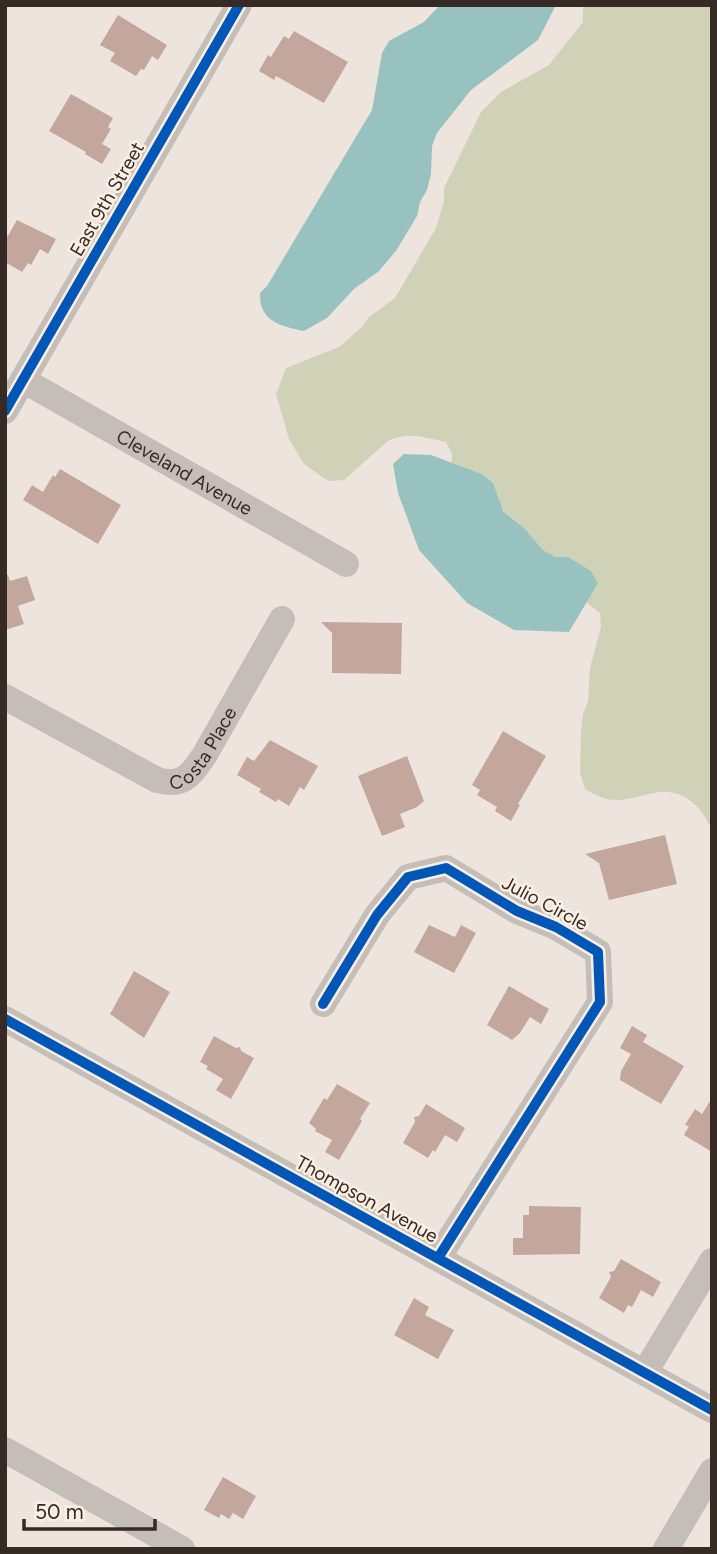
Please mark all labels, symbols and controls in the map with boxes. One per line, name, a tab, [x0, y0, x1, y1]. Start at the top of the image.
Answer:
street label: East 9th Street	[65, 138, 149, 260]
street label: Cleveland Avenue	[113, 424, 257, 520]
street label: Costa Place	[167, 703, 241, 794]
street label: Julio Circle	[498, 871, 592, 935]
street label: Thompson Avenue	[292, 1150, 442, 1248]
scale bar	[24, 1488, 156, 1532]
text: 50 m	[35, 1499, 84, 1524]

